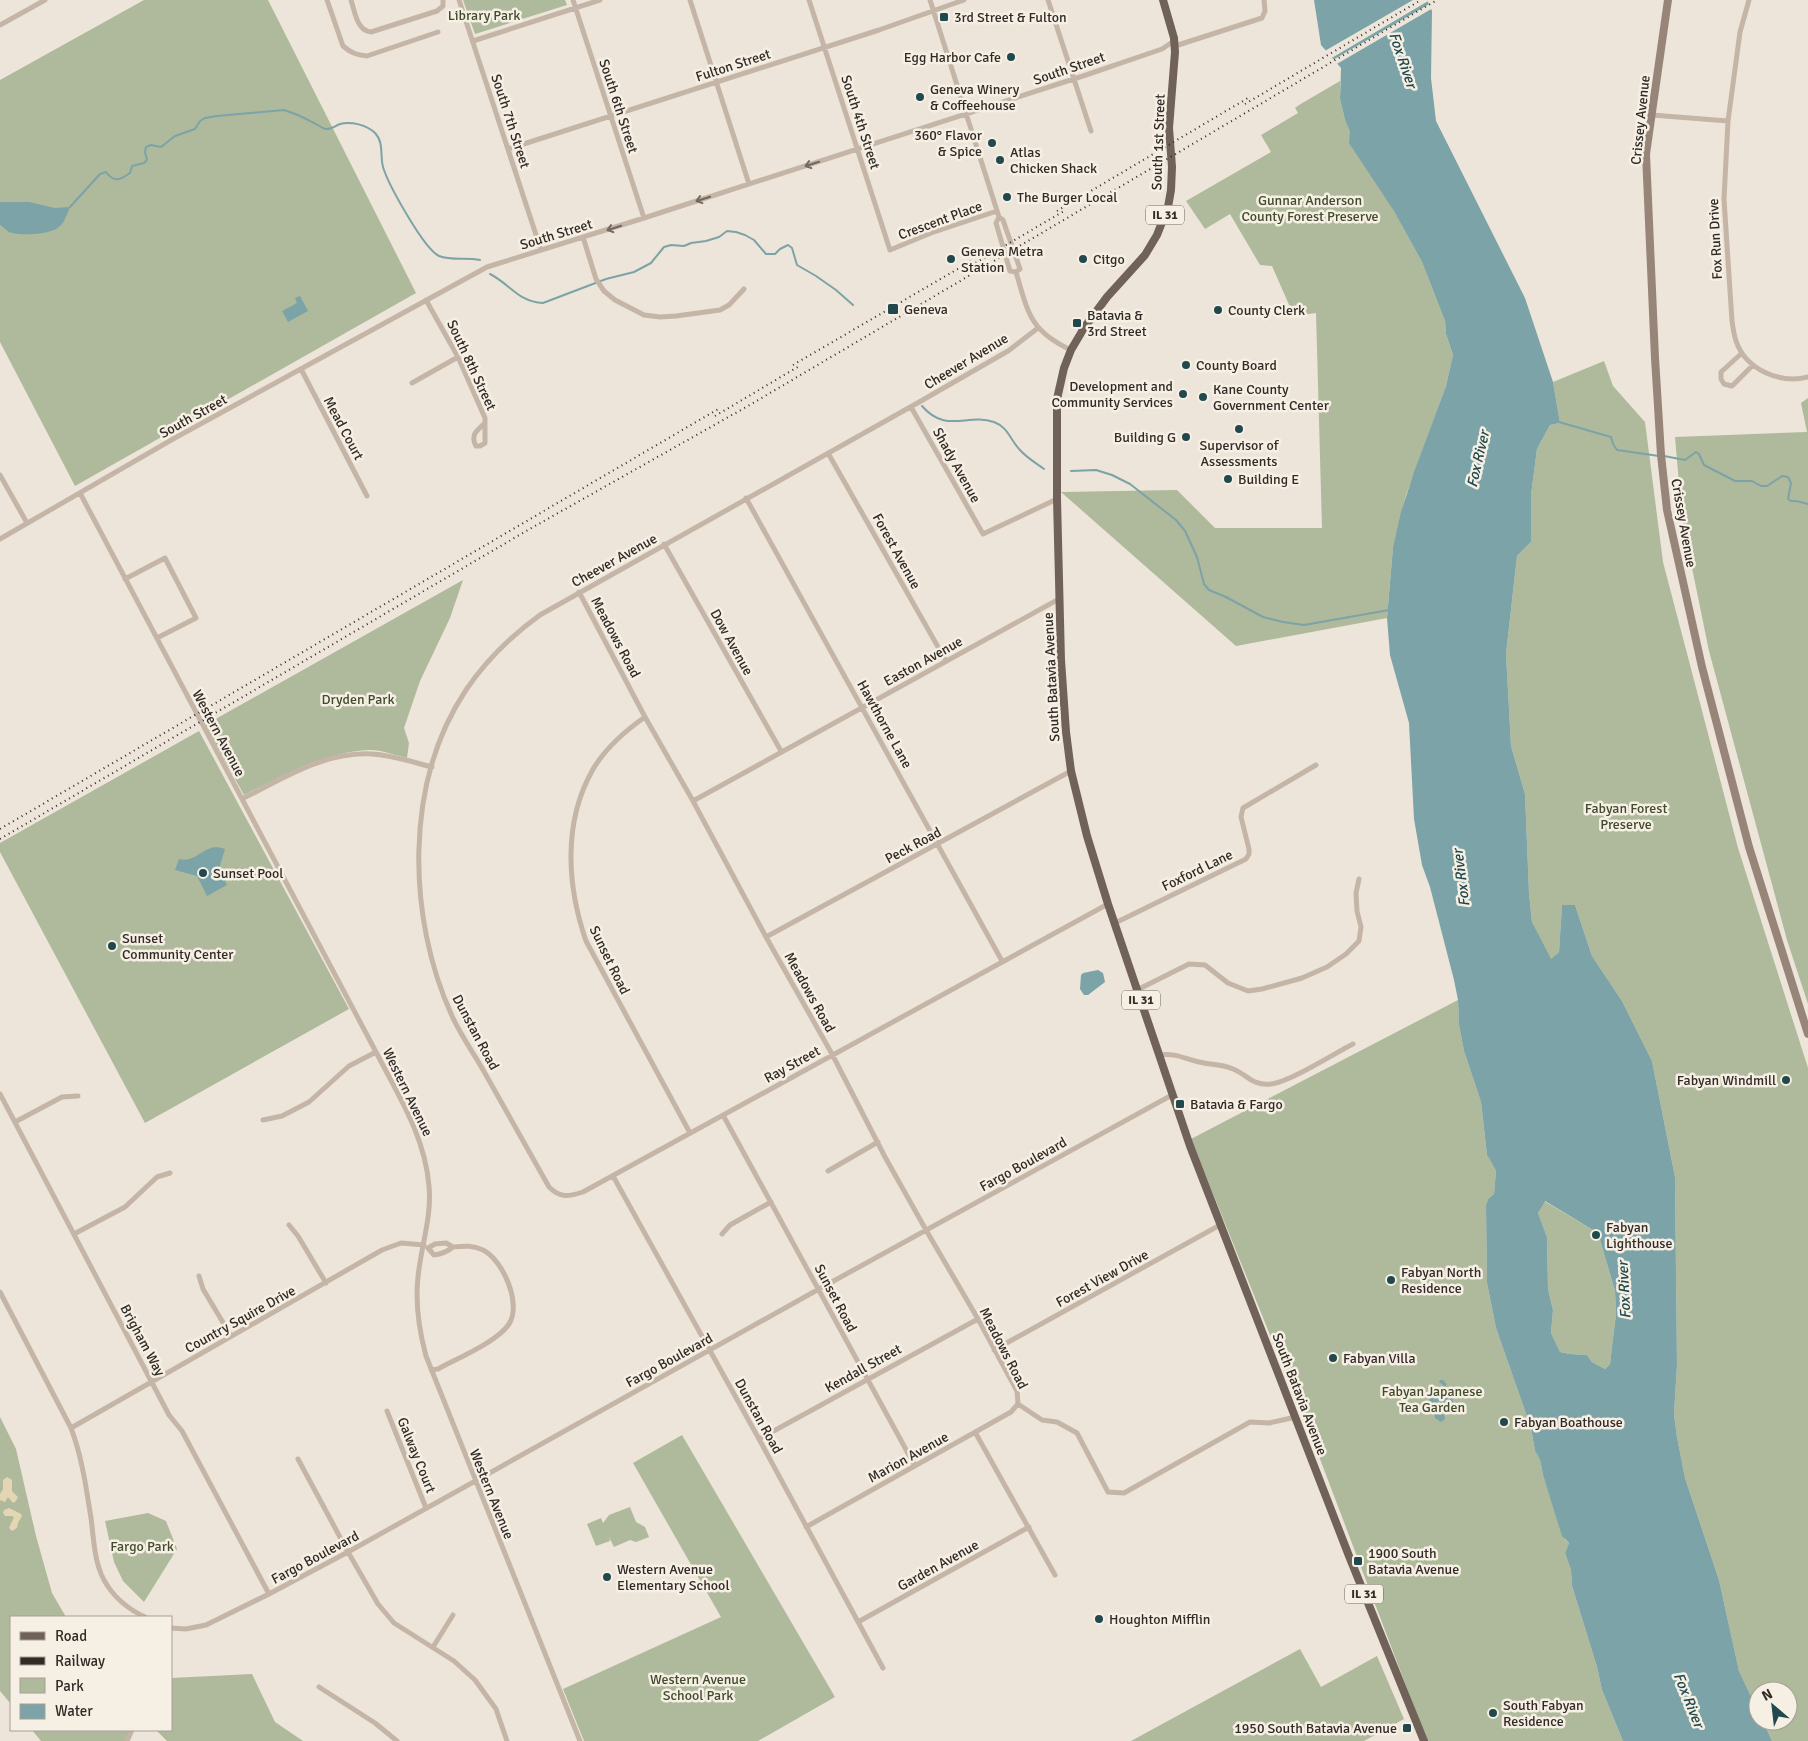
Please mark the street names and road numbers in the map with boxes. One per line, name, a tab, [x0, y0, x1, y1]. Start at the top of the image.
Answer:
street label: Fulton Street	[694, 45, 773, 86]
street label: South Street	[1031, 48, 1107, 89]
street label: South 6th Street	[595, 57, 642, 155]
street label: South 7th Street	[487, 72, 534, 170]
street label: South 4th Street	[837, 73, 884, 171]
street label: Crissey Avenue	[1627, 74, 1654, 166]
street label: South 1st Street	[1148, 93, 1169, 191]
street label: Crescent Place	[896, 197, 985, 244]
street label: Fox Run Drive	[1705, 198, 1726, 280]
road number: IL 31	[1146, 206, 1184, 224]
street label: South Street	[518, 215, 594, 254]
street label: South 8th Street	[443, 317, 500, 413]
street label: Cheever Avenue	[921, 330, 1011, 393]
street label: South Street	[156, 391, 230, 442]
street label: Mead Court	[320, 394, 367, 463]
street label: Shady Avenue	[929, 425, 984, 506]
street label: Crissey Avenue	[1667, 477, 1700, 569]
street label: Forest Avenue	[869, 510, 924, 592]
street label: Cheever Avenue	[569, 530, 660, 591]
street label: Meadows Road	[587, 594, 644, 681]
street label: Dow Avenue	[706, 606, 757, 678]
street label: South Batavia Avenue	[1040, 612, 1063, 742]
street label: Easton Avenue	[881, 633, 966, 690]
street label: Hawthorne Lane	[853, 677, 916, 771]
street label: Western Avenue	[189, 687, 249, 780]
street label: Peck Road	[882, 824, 944, 867]
street label: Foxford Lane	[1159, 846, 1235, 895]
street label: Sunset Road	[586, 923, 633, 997]
street label: Meadows Road	[781, 949, 839, 1035]
road number: IL 31	[1122, 990, 1160, 1010]
street label: Dunstan Road	[449, 992, 503, 1073]
street label: Ray Street	[761, 1042, 823, 1087]
street label: Western Avenue	[379, 1045, 436, 1139]
street label: Fargo Boulevard	[977, 1134, 1070, 1195]
street label: Forest View Drive	[1053, 1246, 1152, 1311]
street label: Sunset Road	[811, 1262, 860, 1335]
street label: Country Squire Drive	[182, 1282, 299, 1357]
street label: Brigham Way	[117, 1302, 169, 1379]
street label: Meadows Road	[976, 1305, 1031, 1392]
street label: Fargo Boulevard	[623, 1330, 716, 1391]
street label: South Batavia Avenue	[1268, 1331, 1331, 1458]
street label: Kendall Street	[822, 1340, 905, 1396]
street label: Dunstan Road	[731, 1376, 786, 1457]
street label: Galway Court	[394, 1415, 439, 1496]
street label: Marion Avenue	[865, 1428, 951, 1487]
street label: Western Avenue	[466, 1447, 517, 1542]
street label: Fargo Boulevard	[268, 1527, 362, 1588]
street label: Garden Avenue	[895, 1536, 982, 1595]
road number: IL 31	[1345, 1585, 1383, 1604]

